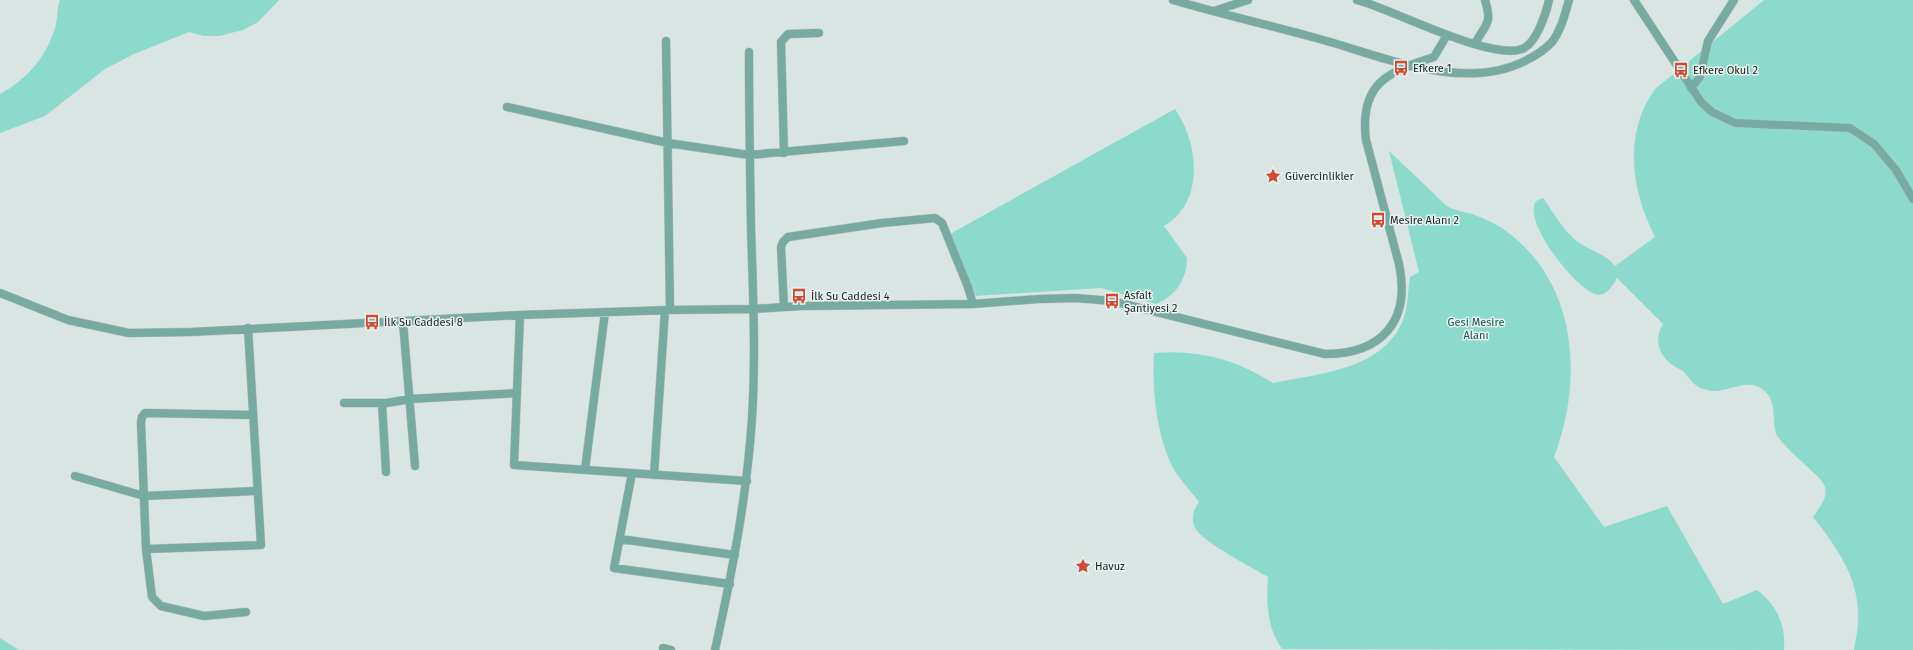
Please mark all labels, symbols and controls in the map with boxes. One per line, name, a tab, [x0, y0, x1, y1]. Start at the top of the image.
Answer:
bus stop icon: Efkere 1	[1392, 59, 1410, 77]
bus stop icon: Efkere Okul 2	[1672, 61, 1690, 79]
place label: Efkere 1	[1413, 62, 1451, 75]
place label: Efkere Okul 2	[1693, 64, 1758, 77]
place icon: Güvercinlikler	[1264, 167, 1282, 185]
place label: Güvercinlikler	[1285, 170, 1355, 183]
bus stop icon: Mesire Alanı 2	[1369, 211, 1387, 229]
place label: Mesire Alanı 2	[1390, 214, 1459, 227]
bus stop icon: İlk Su Caddesi 4	[790, 287, 808, 305]
place label: İlk Su Caddesi 4	[811, 289, 890, 303]
place label: Asfalt Şantiyesi 2	[1124, 289, 1177, 315]
bus stop icon: Asfalt Şantiyesi 2	[1103, 292, 1121, 310]
bus stop icon: İlk Su Caddesi 8	[363, 313, 381, 331]
place label: İlk Su Caddesi 8	[384, 315, 463, 329]
park label: Gesi Mesire Alanı	[1448, 316, 1504, 342]
place icon: Havuz	[1074, 557, 1092, 575]
place label: Havuz	[1095, 560, 1125, 573]

